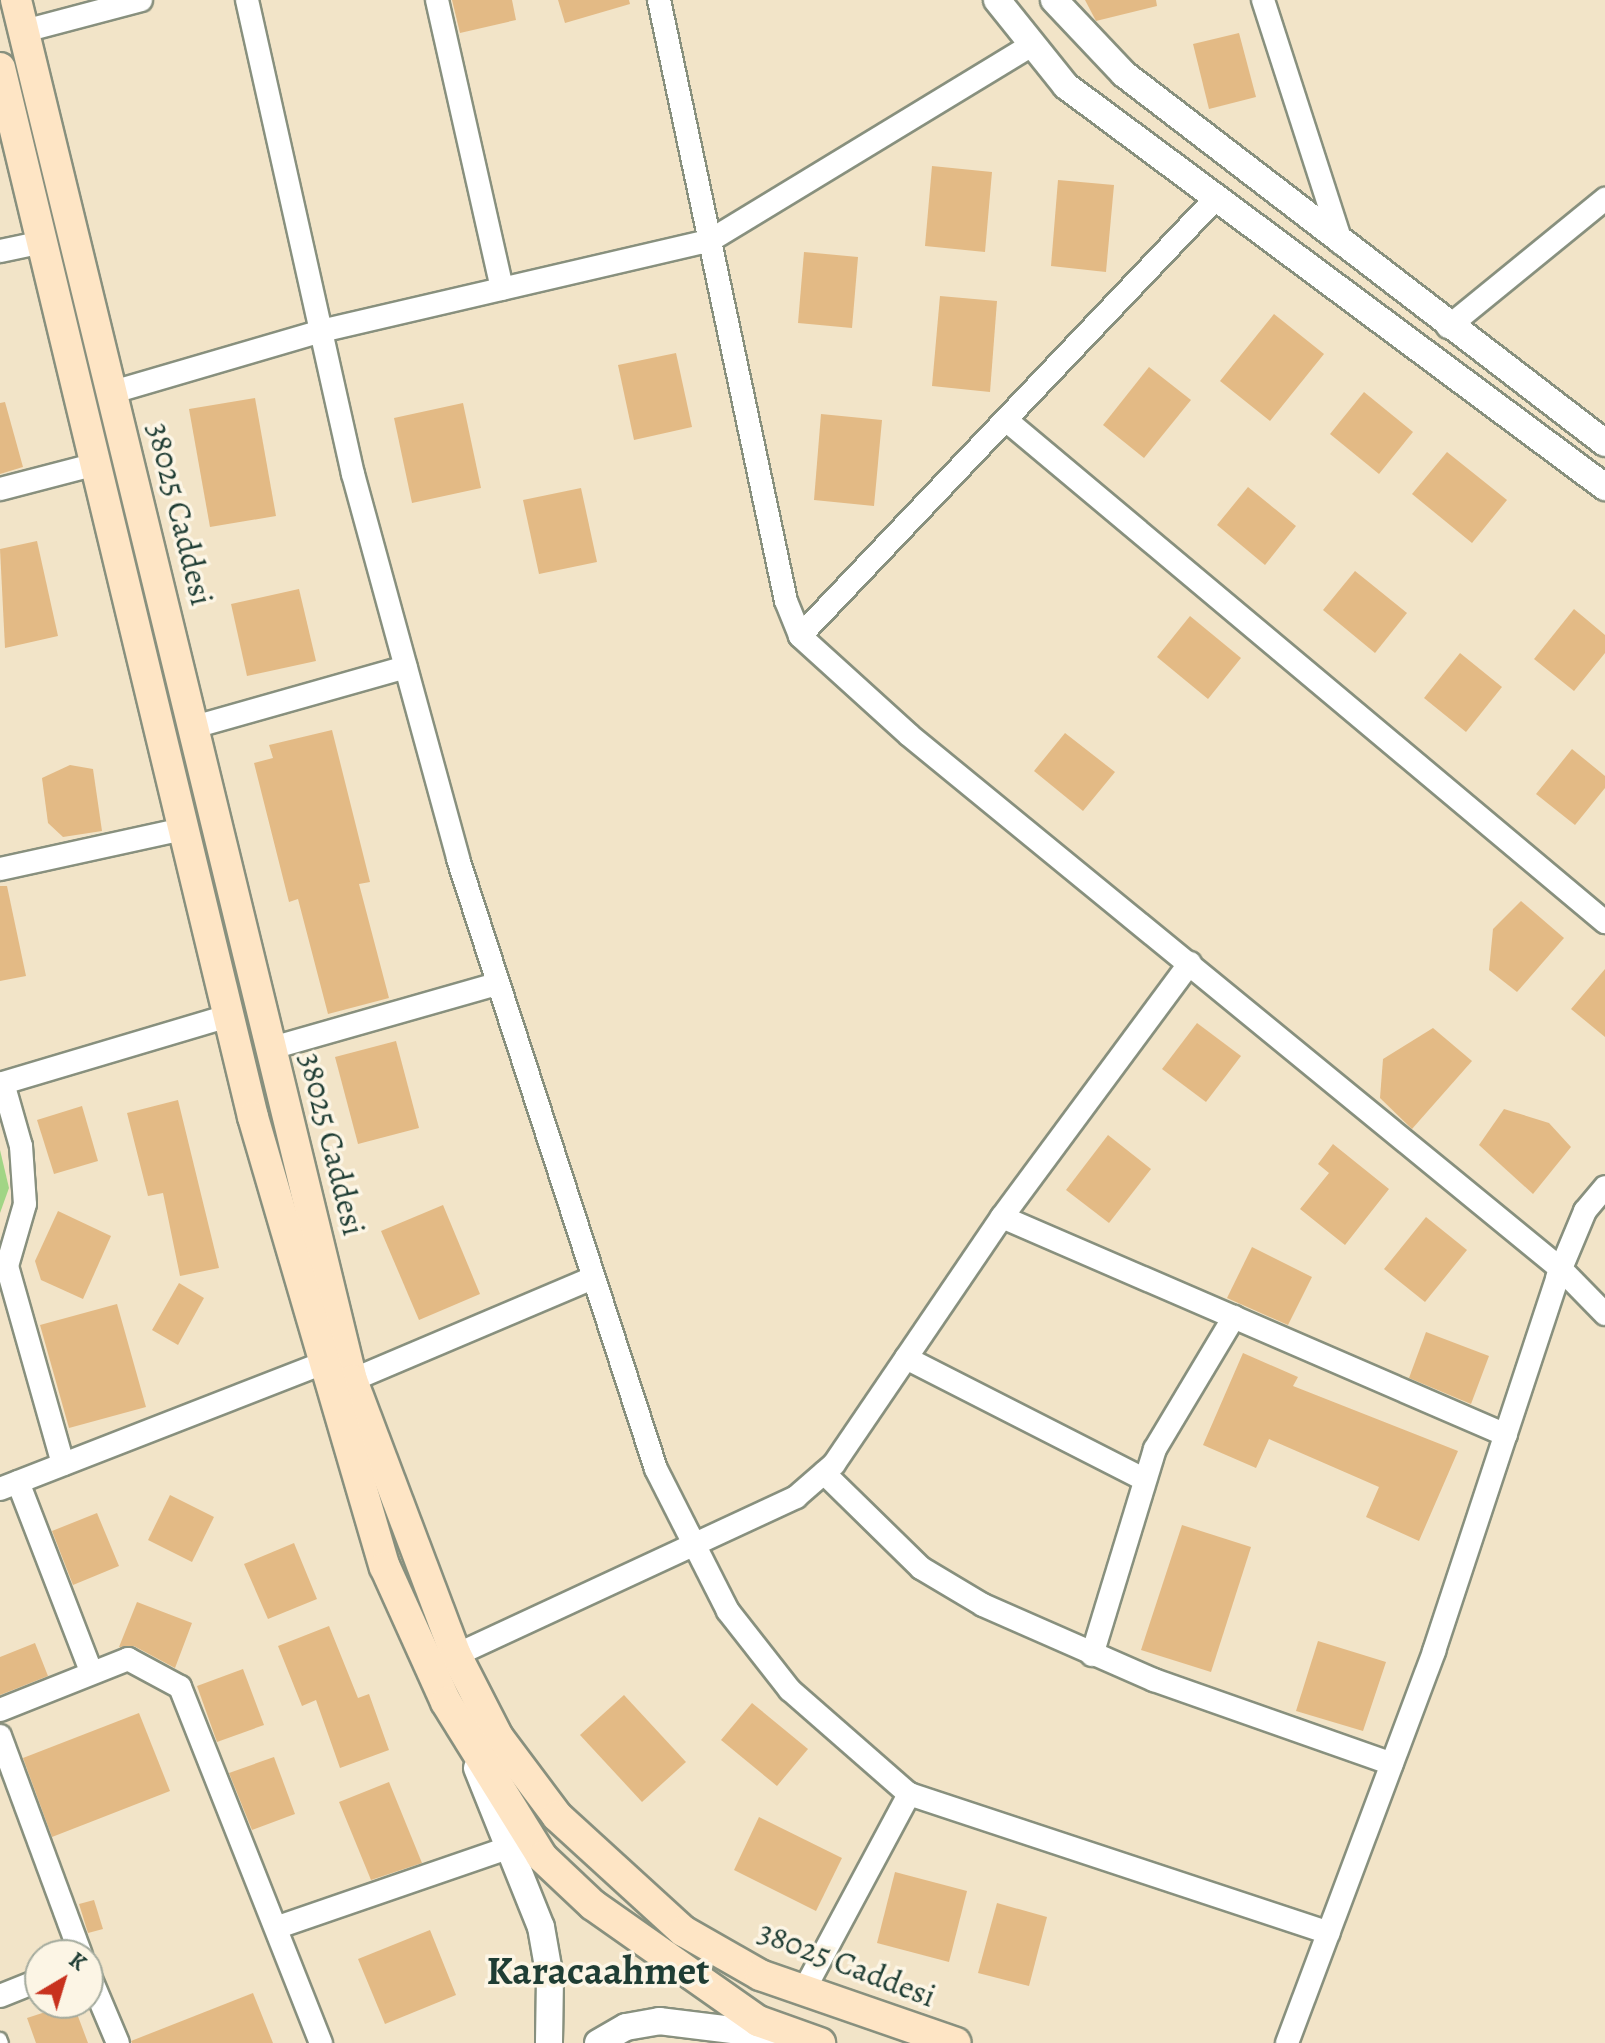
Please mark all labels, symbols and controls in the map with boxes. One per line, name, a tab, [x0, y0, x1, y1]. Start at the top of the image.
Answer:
street label: 38025 Caddesi	[139, 419, 221, 609]
street label: 38025 Caddesi	[291, 1049, 373, 1239]
street label: 38025 Caddesi	[753, 1913, 941, 2015]
north arrow	[24, 1939, 104, 2019]
text: K	[63, 1945, 92, 1978]
district label: Karacaahmet	[486, 1947, 710, 1995]

